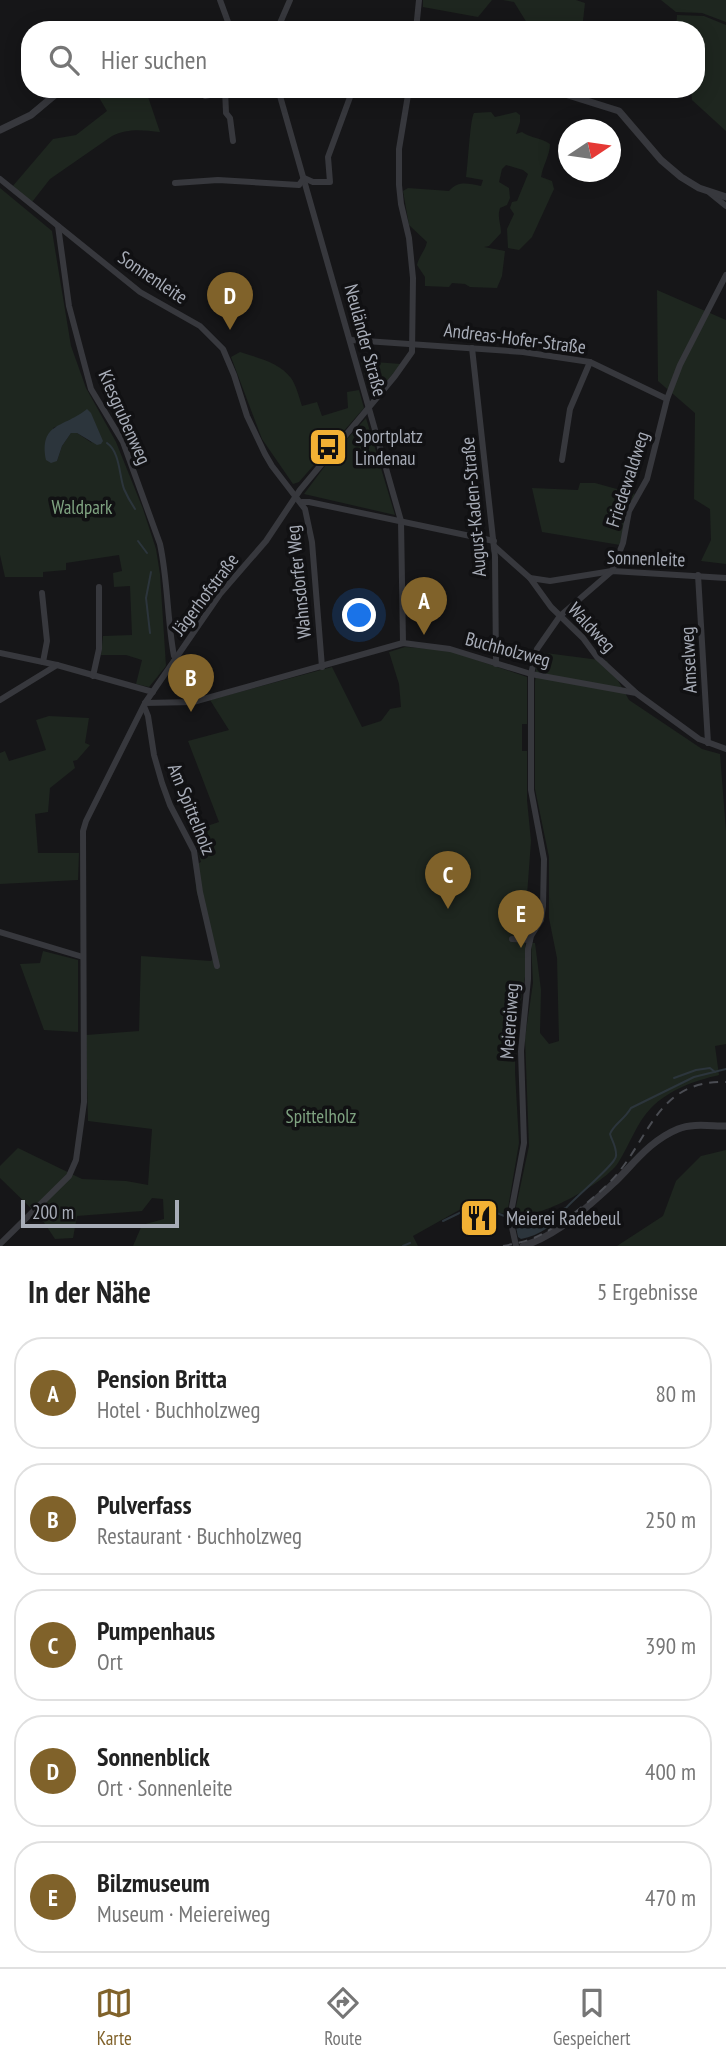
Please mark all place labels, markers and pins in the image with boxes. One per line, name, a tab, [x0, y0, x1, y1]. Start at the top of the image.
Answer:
pin: D	[207, 272, 253, 330]
place label: Sportplatz Lindenau	[355, 424, 423, 470]
bus stop icon: Sportplatz Lindenau	[307, 426, 349, 468]
pin: A	[401, 577, 447, 635]
pin: B	[168, 654, 214, 712]
pin: C	[425, 851, 471, 909]
pin: E	[498, 890, 544, 948]
restaurant icon: Meierei Radebeul	[458, 1197, 500, 1239]
place label: Meierei Radebeul	[506, 1206, 621, 1230]

